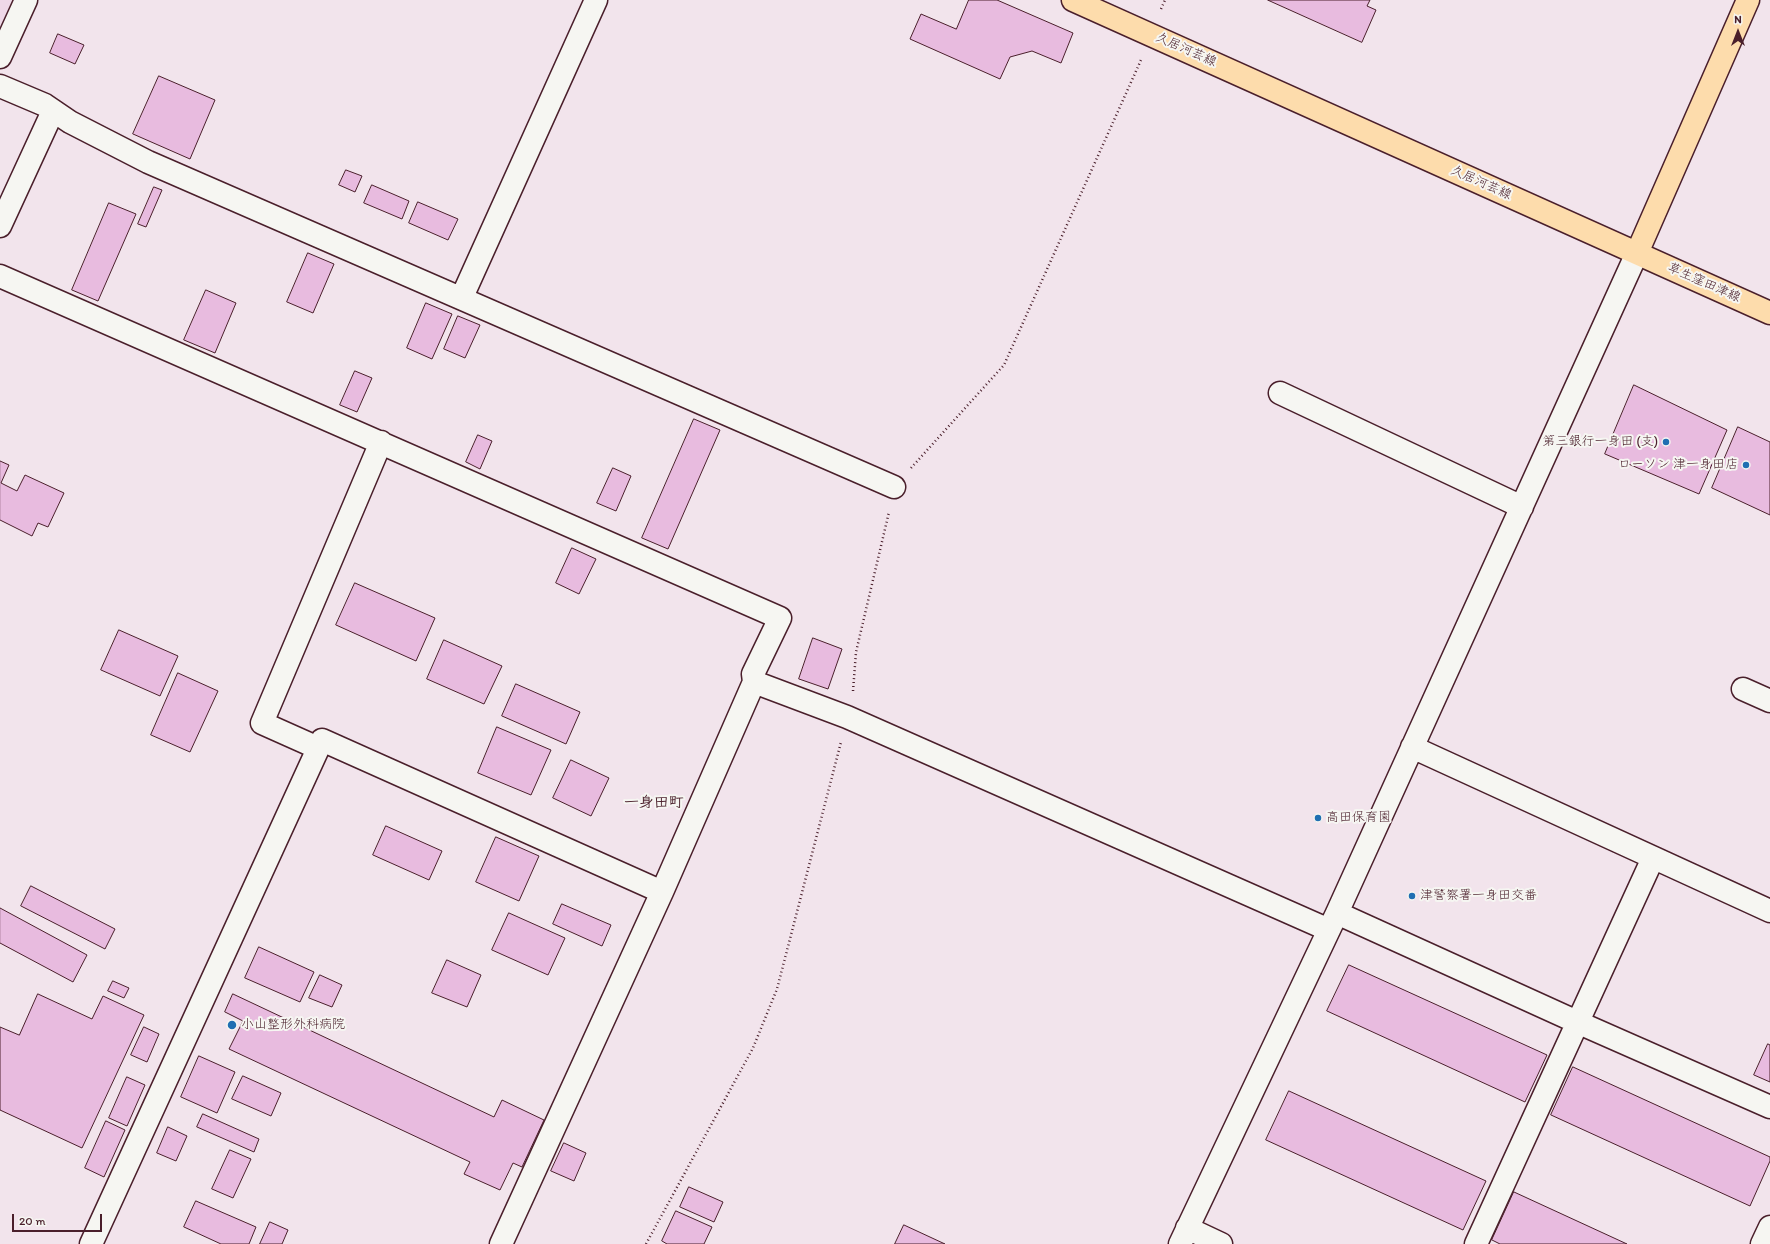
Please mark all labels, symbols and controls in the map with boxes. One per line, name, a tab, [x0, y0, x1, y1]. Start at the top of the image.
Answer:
north arrow	[1718, 12, 1758, 52]
text: N	[1734, 13, 1742, 26]
street label: 久居河芸線	[1153, 30, 1219, 70]
street label: 久居河芸線	[1448, 163, 1514, 203]
street label: 草生窪田津線	[1665, 260, 1743, 306]
place label: 第三銀行一身田 (支)	[1543, 434, 1658, 450]
marker: 第三銀行一身田 (支)	[1661, 437, 1671, 447]
place label: ローソン 津一身田店	[1618, 457, 1738, 473]
marker: ローソン 津一身田店	[1741, 460, 1751, 470]
district label: 一身田町	[624, 794, 684, 812]
place label: 高田保育園	[1326, 810, 1391, 826]
marker: 高田保育園	[1313, 813, 1323, 823]
place label: 津警察署一身田交番	[1420, 888, 1537, 904]
marker: 津警察署一身田交番	[1407, 891, 1417, 901]
place label: 小山整形外科病院	[241, 1017, 345, 1033]
marker: 小山整形外科病院	[226, 1019, 238, 1031]
scale bar	[14, 1206, 104, 1232]
text: 20 m	[19, 1214, 46, 1228]

